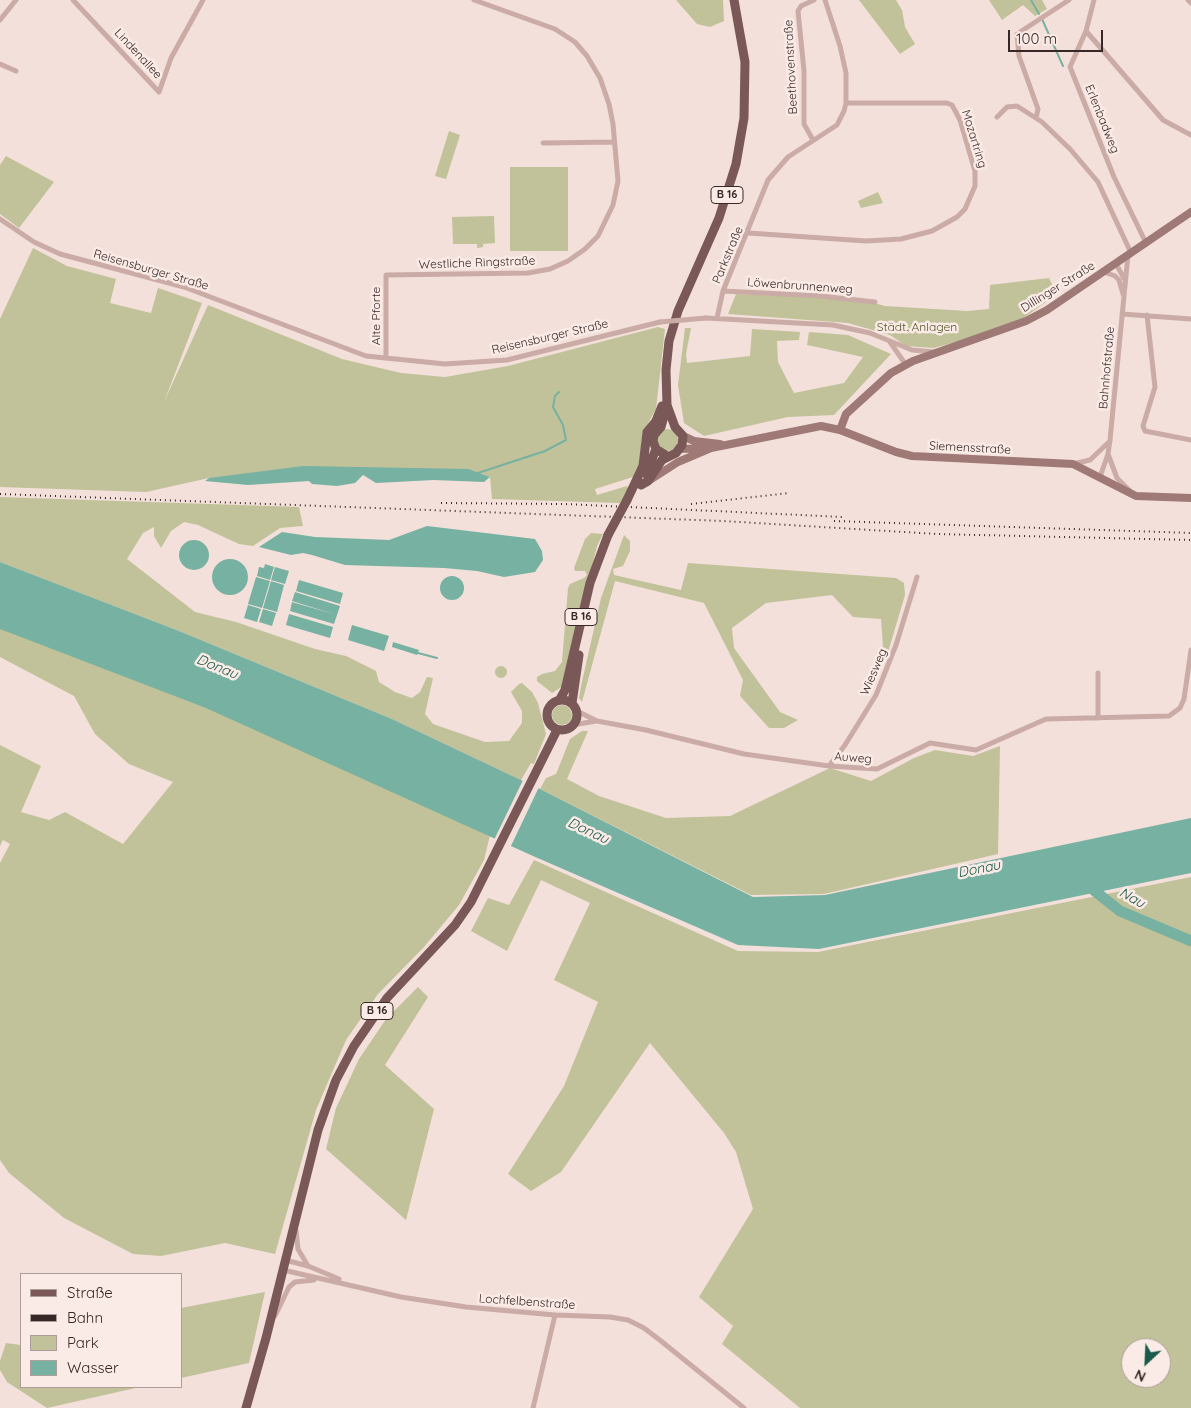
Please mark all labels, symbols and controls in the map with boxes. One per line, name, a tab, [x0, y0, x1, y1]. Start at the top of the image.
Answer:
street label: Beethovenstraße	[781, 19, 801, 115]
scale bar	[1011, 20, 1106, 52]
street label: Lindenallee	[111, 26, 165, 82]
text: 100 m	[1016, 29, 1057, 48]
street label: Erlenbadweg	[1082, 83, 1122, 155]
street label: Mozartring	[958, 108, 990, 170]
road number: B 16	[711, 186, 743, 204]
street label: Parkstraße	[709, 224, 747, 286]
street label: Reisensburger Straße	[92, 247, 210, 293]
street label: Westliche Ringstraße	[418, 254, 536, 272]
street label: Dillinger Straße	[1018, 258, 1098, 316]
street label: Löwenbrunnenweg	[747, 275, 853, 297]
street label: Alte Pforte	[369, 287, 383, 345]
street label: Reisensburger Straße	[490, 317, 610, 357]
park label: Städt. Anlagen	[877, 320, 957, 334]
street label: Bahnhofstraße	[1096, 326, 1118, 410]
street label: Siemensstraße	[929, 439, 1011, 457]
road number: B 16	[565, 608, 597, 626]
street label: Wiesweg	[858, 646, 890, 698]
water label: Donau	[194, 651, 240, 683]
street label: Auweg	[834, 750, 872, 766]
water label: Donau	[565, 814, 611, 848]
water label: Donau	[956, 857, 1002, 881]
water label: Nau	[1116, 884, 1148, 912]
road number: B 16	[361, 1002, 393, 1019]
legend	[20, 1273, 182, 1388]
text: Straße	[67, 1283, 113, 1302]
street label: Lochfelbenstraße	[478, 1291, 576, 1313]
text: Bahn	[67, 1308, 103, 1327]
text: Park	[67, 1333, 99, 1352]
north arrow	[1121, 1338, 1171, 1388]
text: Wasser	[67, 1358, 119, 1377]
text: N	[1132, 1365, 1149, 1386]

